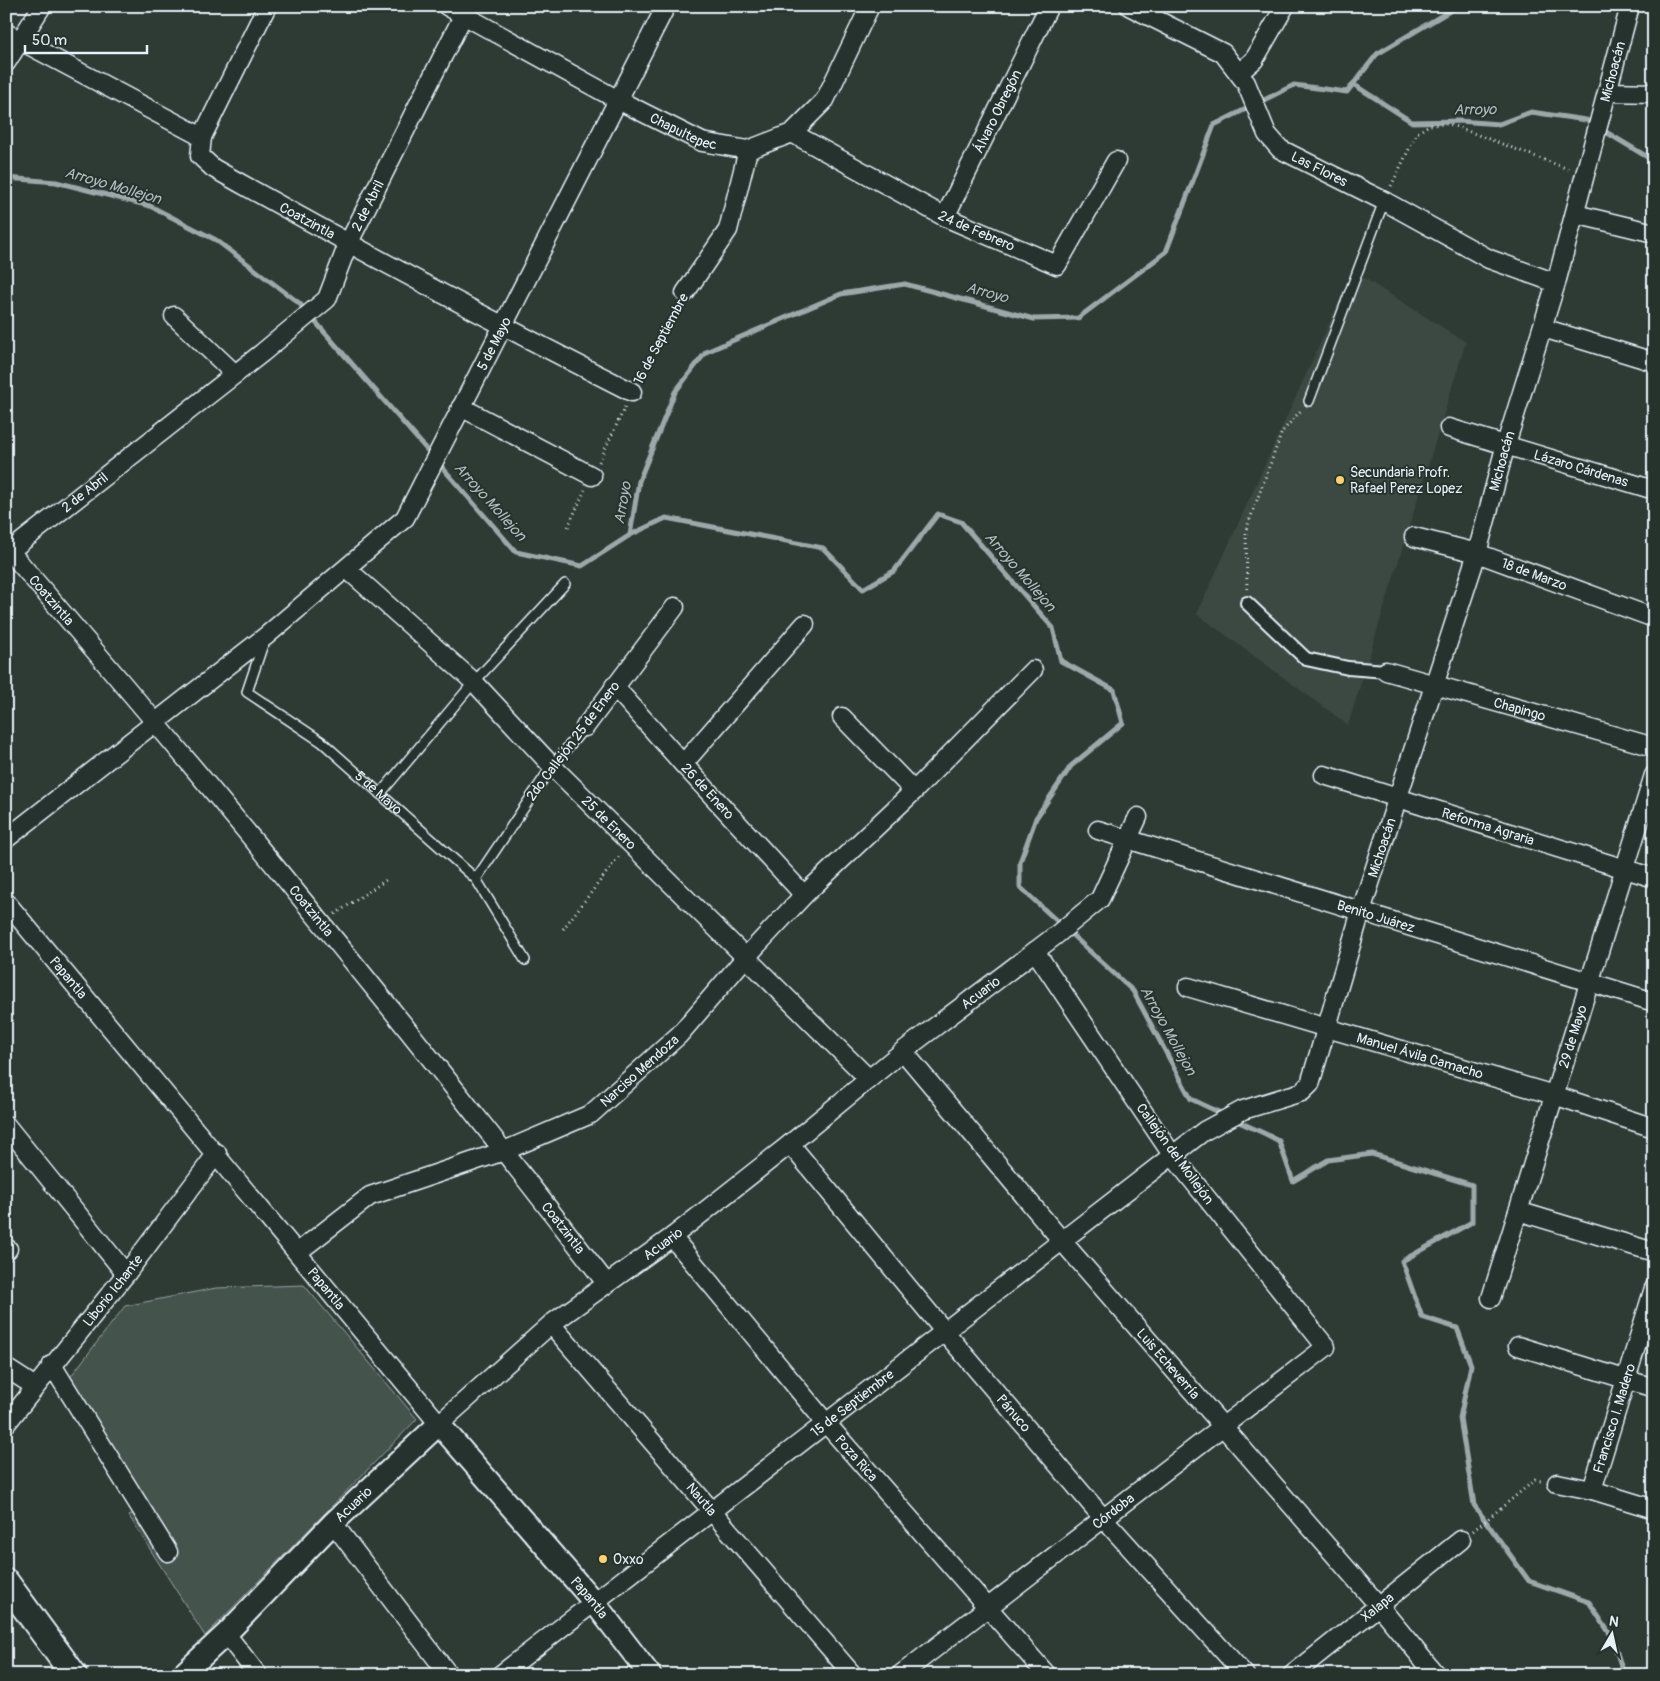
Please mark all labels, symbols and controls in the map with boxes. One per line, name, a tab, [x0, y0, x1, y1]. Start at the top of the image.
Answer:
scale bar	[25, 22, 148, 54]
text: 50 m	[32, 31, 67, 50]
street label: Michoacán	[1596, 39, 1629, 104]
street label: Álvaro Obregón	[969, 67, 1025, 156]
water label: Arroyo	[1454, 100, 1497, 120]
street label: Chapultepec	[647, 109, 718, 153]
street label: Las Flores	[1288, 147, 1351, 190]
water label: Arroyo Mollejon	[63, 163, 165, 209]
street label: 2 de Abril	[348, 177, 387, 234]
street label: Coatzintla	[277, 198, 338, 243]
street label: 24 de Febrero	[935, 206, 1018, 255]
water label: Arroyo	[964, 278, 1011, 308]
street label: 16 de Septiembre	[630, 290, 692, 388]
street label: 5 de Mayo	[473, 314, 515, 373]
street label: Michoacán	[1485, 429, 1518, 493]
street label: Lázaro Cárdenas	[1532, 446, 1631, 490]
water label: Arroyo Mollejon	[450, 459, 531, 546]
place label: Secundaria Profr. Rafael Perez Lopez	[1350, 464, 1462, 497]
street label: 2 de Abril	[58, 469, 111, 516]
marker: Secundaria Profr. Rafael Perez Lopez	[1334, 474, 1346, 486]
water label: Arroyo	[610, 479, 636, 526]
water label: Arroyo Mollejon	[980, 528, 1061, 617]
street label: 18 de Marzo	[1499, 554, 1570, 594]
street label: Coatzintla	[25, 571, 78, 629]
street label: 2do Callejón 25 de Enero	[523, 677, 624, 804]
street label: Chapingo	[1492, 693, 1548, 724]
street label: 26 de Enero	[678, 759, 738, 823]
street label: 5 de Mayo	[352, 767, 406, 818]
street label: 25 de Enero	[578, 792, 640, 853]
street label: Reforma Agraria	[1440, 804, 1537, 849]
street label: Michoacán	[1364, 815, 1399, 880]
street label: Coatzintla	[286, 882, 337, 940]
street label: Benito Juárez	[1335, 896, 1417, 936]
street label: Papantla	[46, 953, 91, 1002]
street label: Acuario	[957, 972, 1004, 1013]
water label: Arroyo Mollejon	[1136, 983, 1201, 1080]
street label: 29 de Mayo	[1555, 1002, 1590, 1070]
street label: Manuel Ávila Camacho	[1355, 1029, 1486, 1082]
street label: Narciso Mendoza	[596, 1031, 682, 1110]
street label: Callejón del Mollejón	[1133, 1100, 1217, 1208]
street label: Coatzintla	[538, 1198, 589, 1257]
street label: Acuario	[640, 1223, 686, 1264]
street label: Liborio Ichante	[79, 1251, 146, 1330]
street label: Papantla	[304, 1264, 349, 1313]
street label: Luis Echeverría	[1133, 1325, 1204, 1402]
street label: Francisco I. Madero	[1589, 1361, 1639, 1475]
street label: 15 de Septiembre	[807, 1365, 897, 1440]
street label: Pánuco	[993, 1391, 1035, 1436]
street label: Poza Rica	[832, 1431, 882, 1485]
street label: Nautla	[683, 1479, 721, 1519]
street label: Acuario	[331, 1482, 376, 1526]
street label: Córdoba	[1089, 1489, 1138, 1532]
place label: Oxxo	[613, 1551, 644, 1568]
marker: Oxxo	[597, 1553, 609, 1565]
street label: Papantla	[567, 1573, 612, 1622]
street label: Xalapa	[1357, 1589, 1397, 1625]
north arrow	[1588, 1608, 1638, 1658]
text: N	[1608, 1613, 1620, 1631]

